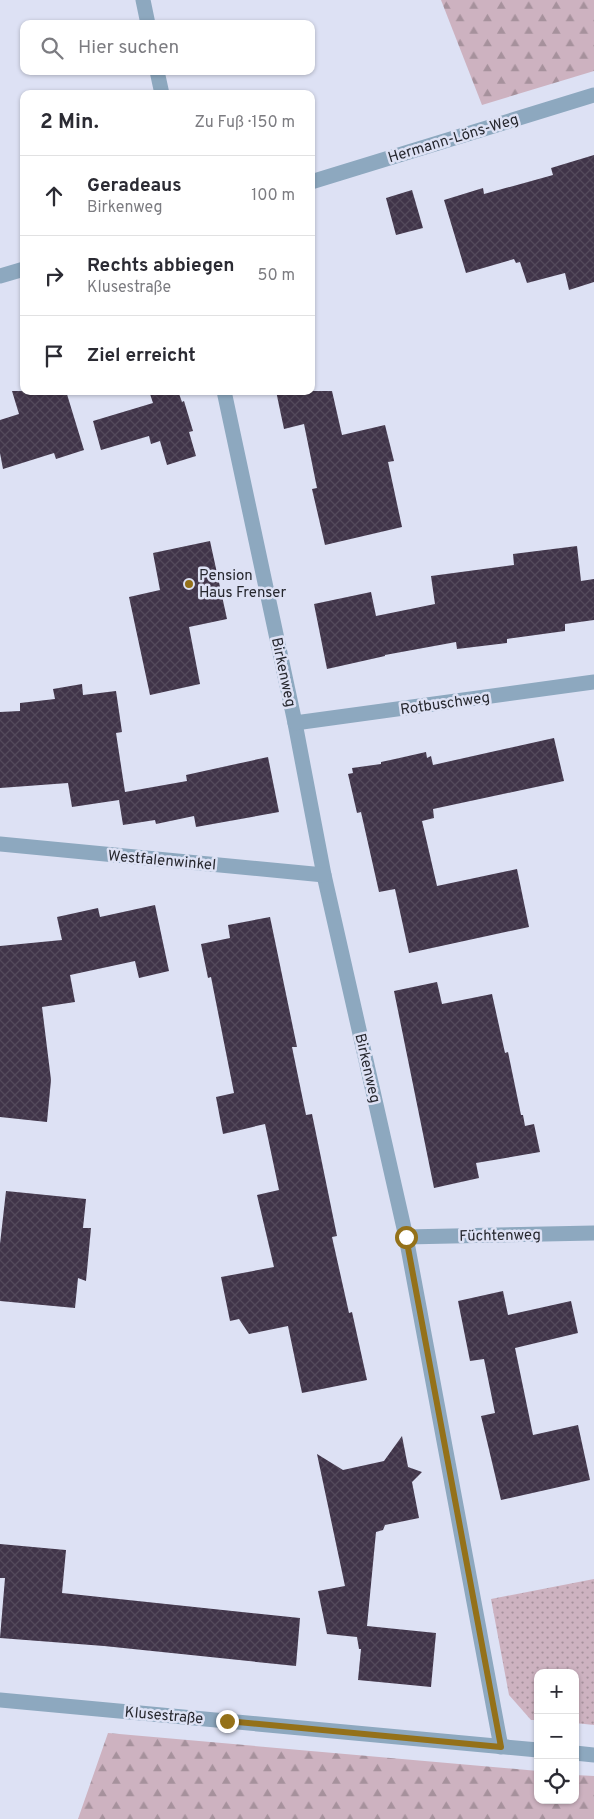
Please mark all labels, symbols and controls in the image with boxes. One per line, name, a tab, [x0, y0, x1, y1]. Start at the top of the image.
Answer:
search box	[20, 20, 315, 75]
icon: search	[38, 34, 66, 62]
text: Hier suchen	[78, 36, 179, 60]
text: 2 Min.	[40, 109, 99, 136]
street label: Hermann-Löns-Weg	[386, 111, 521, 168]
text: Zu Fuß · 150 m	[195, 113, 295, 133]
text: Geradeaus	[87, 174, 182, 198]
icon: ahead	[40, 182, 68, 210]
text: 100 m	[251, 186, 295, 206]
text: Birkenweg	[87, 198, 163, 218]
text: Rechts abbiegen	[87, 254, 235, 278]
icon: right	[40, 262, 68, 290]
text: 50 m	[258, 266, 295, 286]
text: Klusestraße	[87, 278, 171, 298]
icon: arrive	[40, 342, 68, 370]
text: Ziel erreicht	[87, 344, 196, 368]
place label: Pension Haus Frenser	[199, 567, 286, 603]
marker: Pension Haus Frenser	[183, 578, 195, 590]
street label: Birkenweg	[266, 636, 299, 709]
street label: Rotbuschweg	[399, 689, 491, 720]
street label: Westfalenwinkel	[107, 847, 217, 876]
street label: Birkenweg	[349, 1032, 384, 1105]
route start	[395, 1226, 418, 1249]
street label: Füchtenweg	[459, 1226, 541, 1247]
map controls	[534, 1669, 579, 1804]
button: +	[534, 1669, 579, 1714]
street label: Klusestraße	[124, 1704, 204, 1729]
route end	[216, 1710, 239, 1733]
button: −	[534, 1714, 579, 1759]
button: locate	[534, 1759, 579, 1804]

